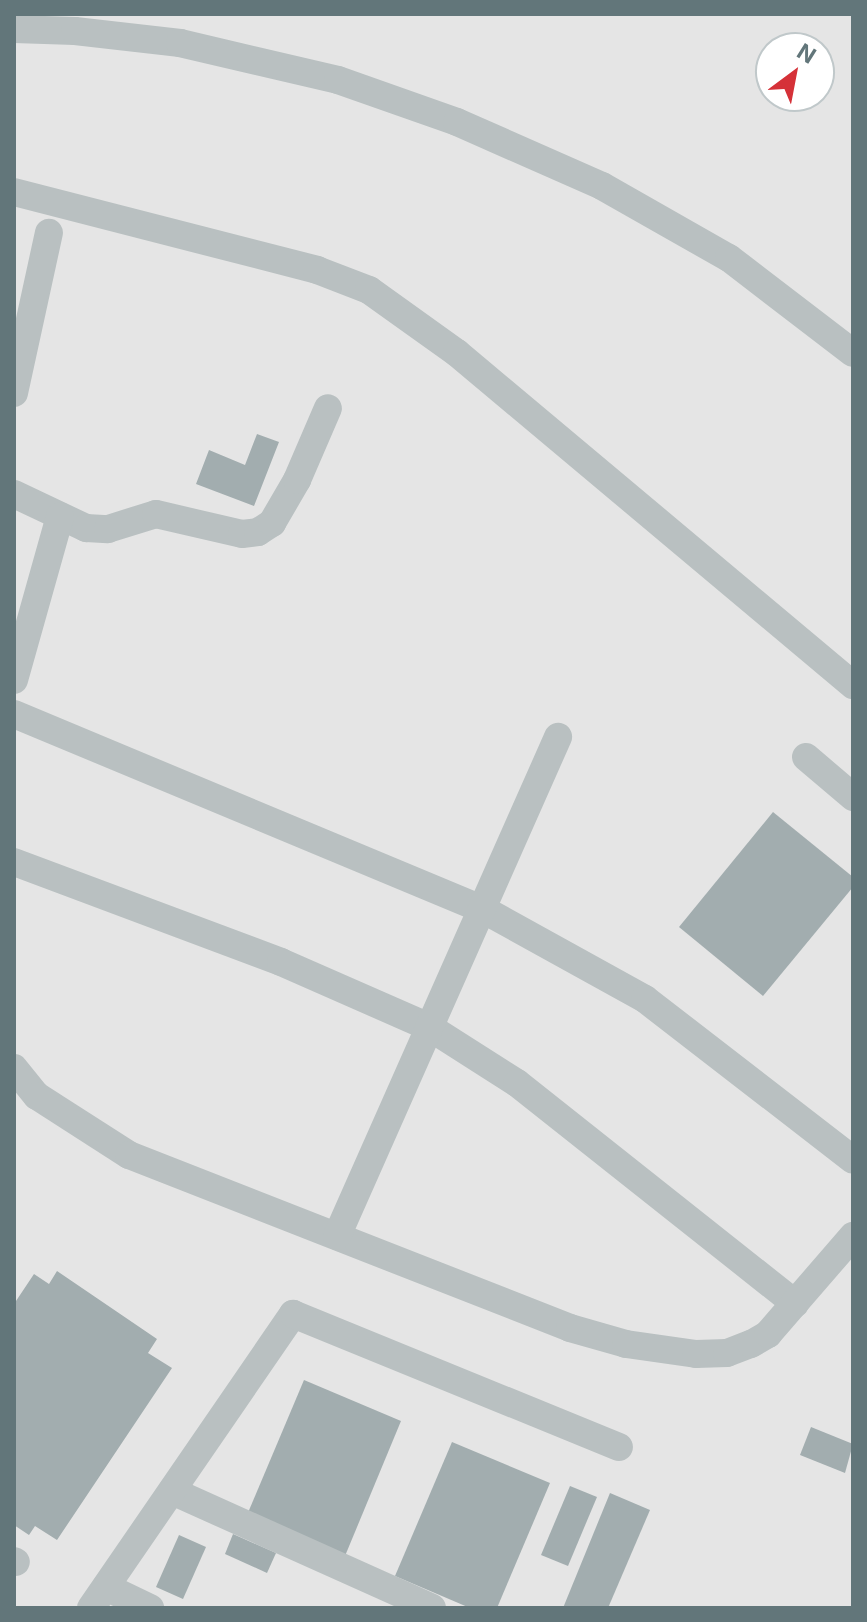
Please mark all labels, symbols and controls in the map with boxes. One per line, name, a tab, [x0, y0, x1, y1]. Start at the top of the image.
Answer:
north arrow	[755, 32, 835, 112]
text: N	[793, 38, 821, 69]

